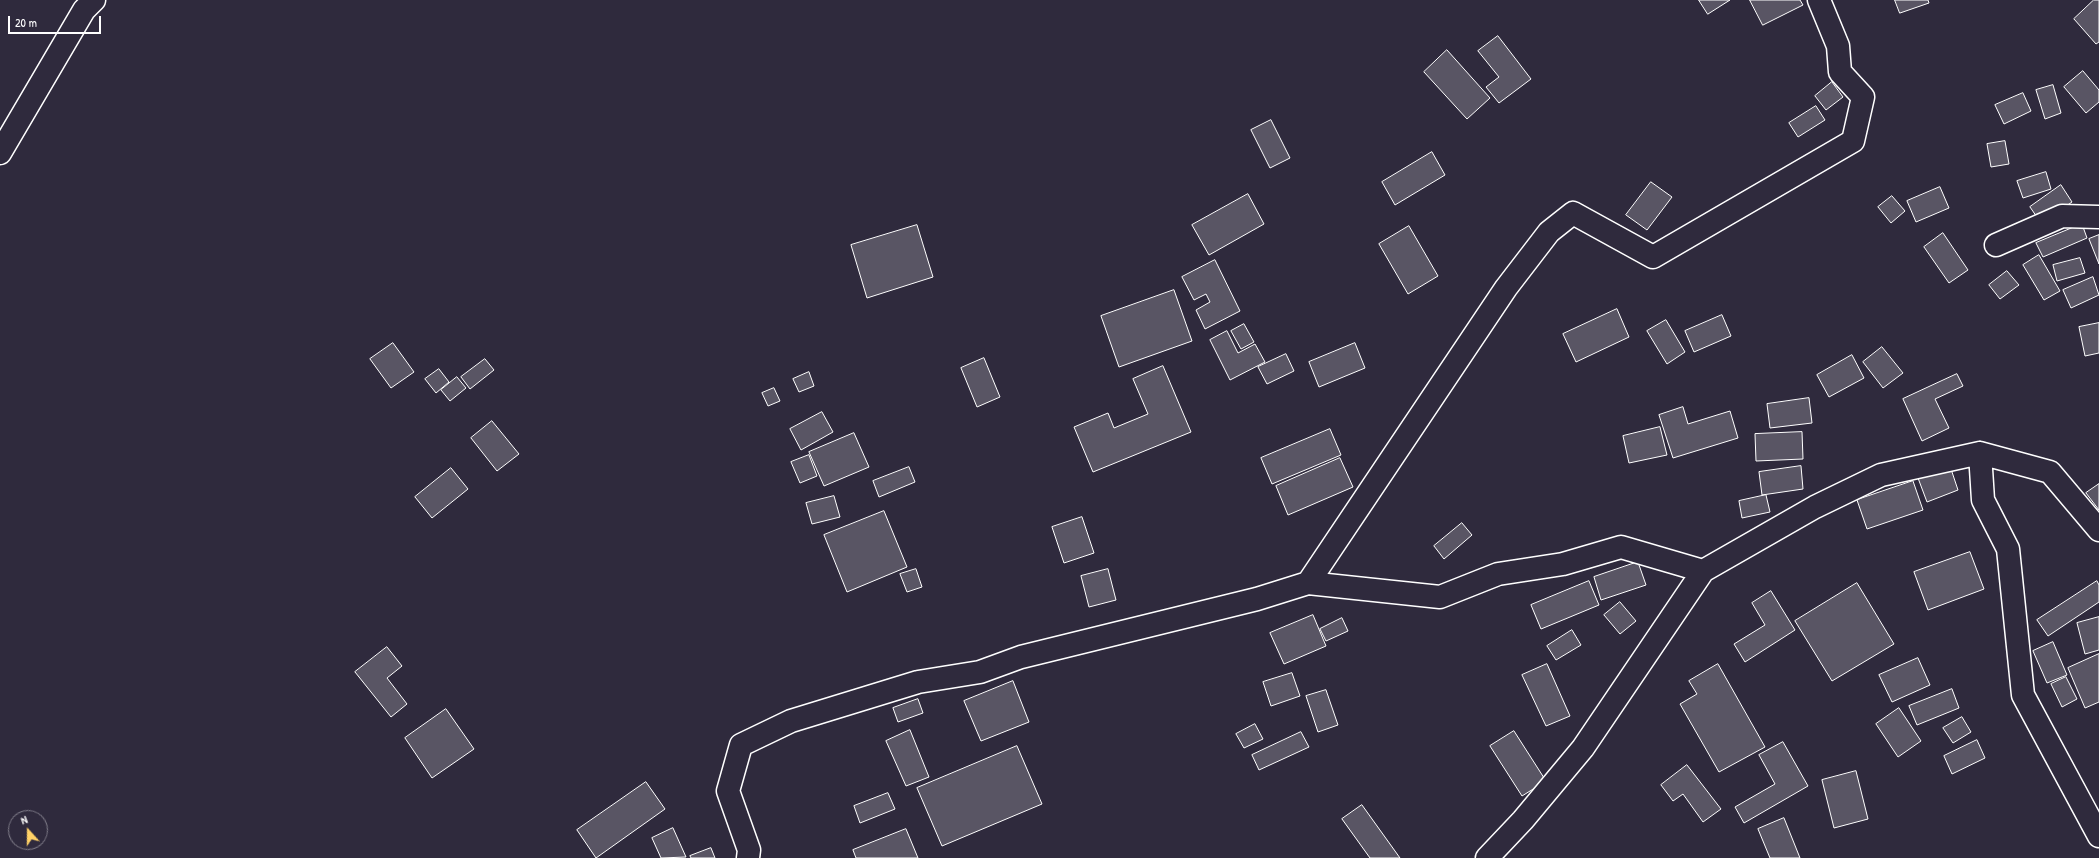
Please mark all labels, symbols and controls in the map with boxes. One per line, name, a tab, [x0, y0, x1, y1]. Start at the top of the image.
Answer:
scale bar	[10, 8, 103, 34]
text: 20 m	[15, 14, 37, 31]
north arrow	[8, 810, 48, 850]
text: N	[19, 812, 29, 827]

